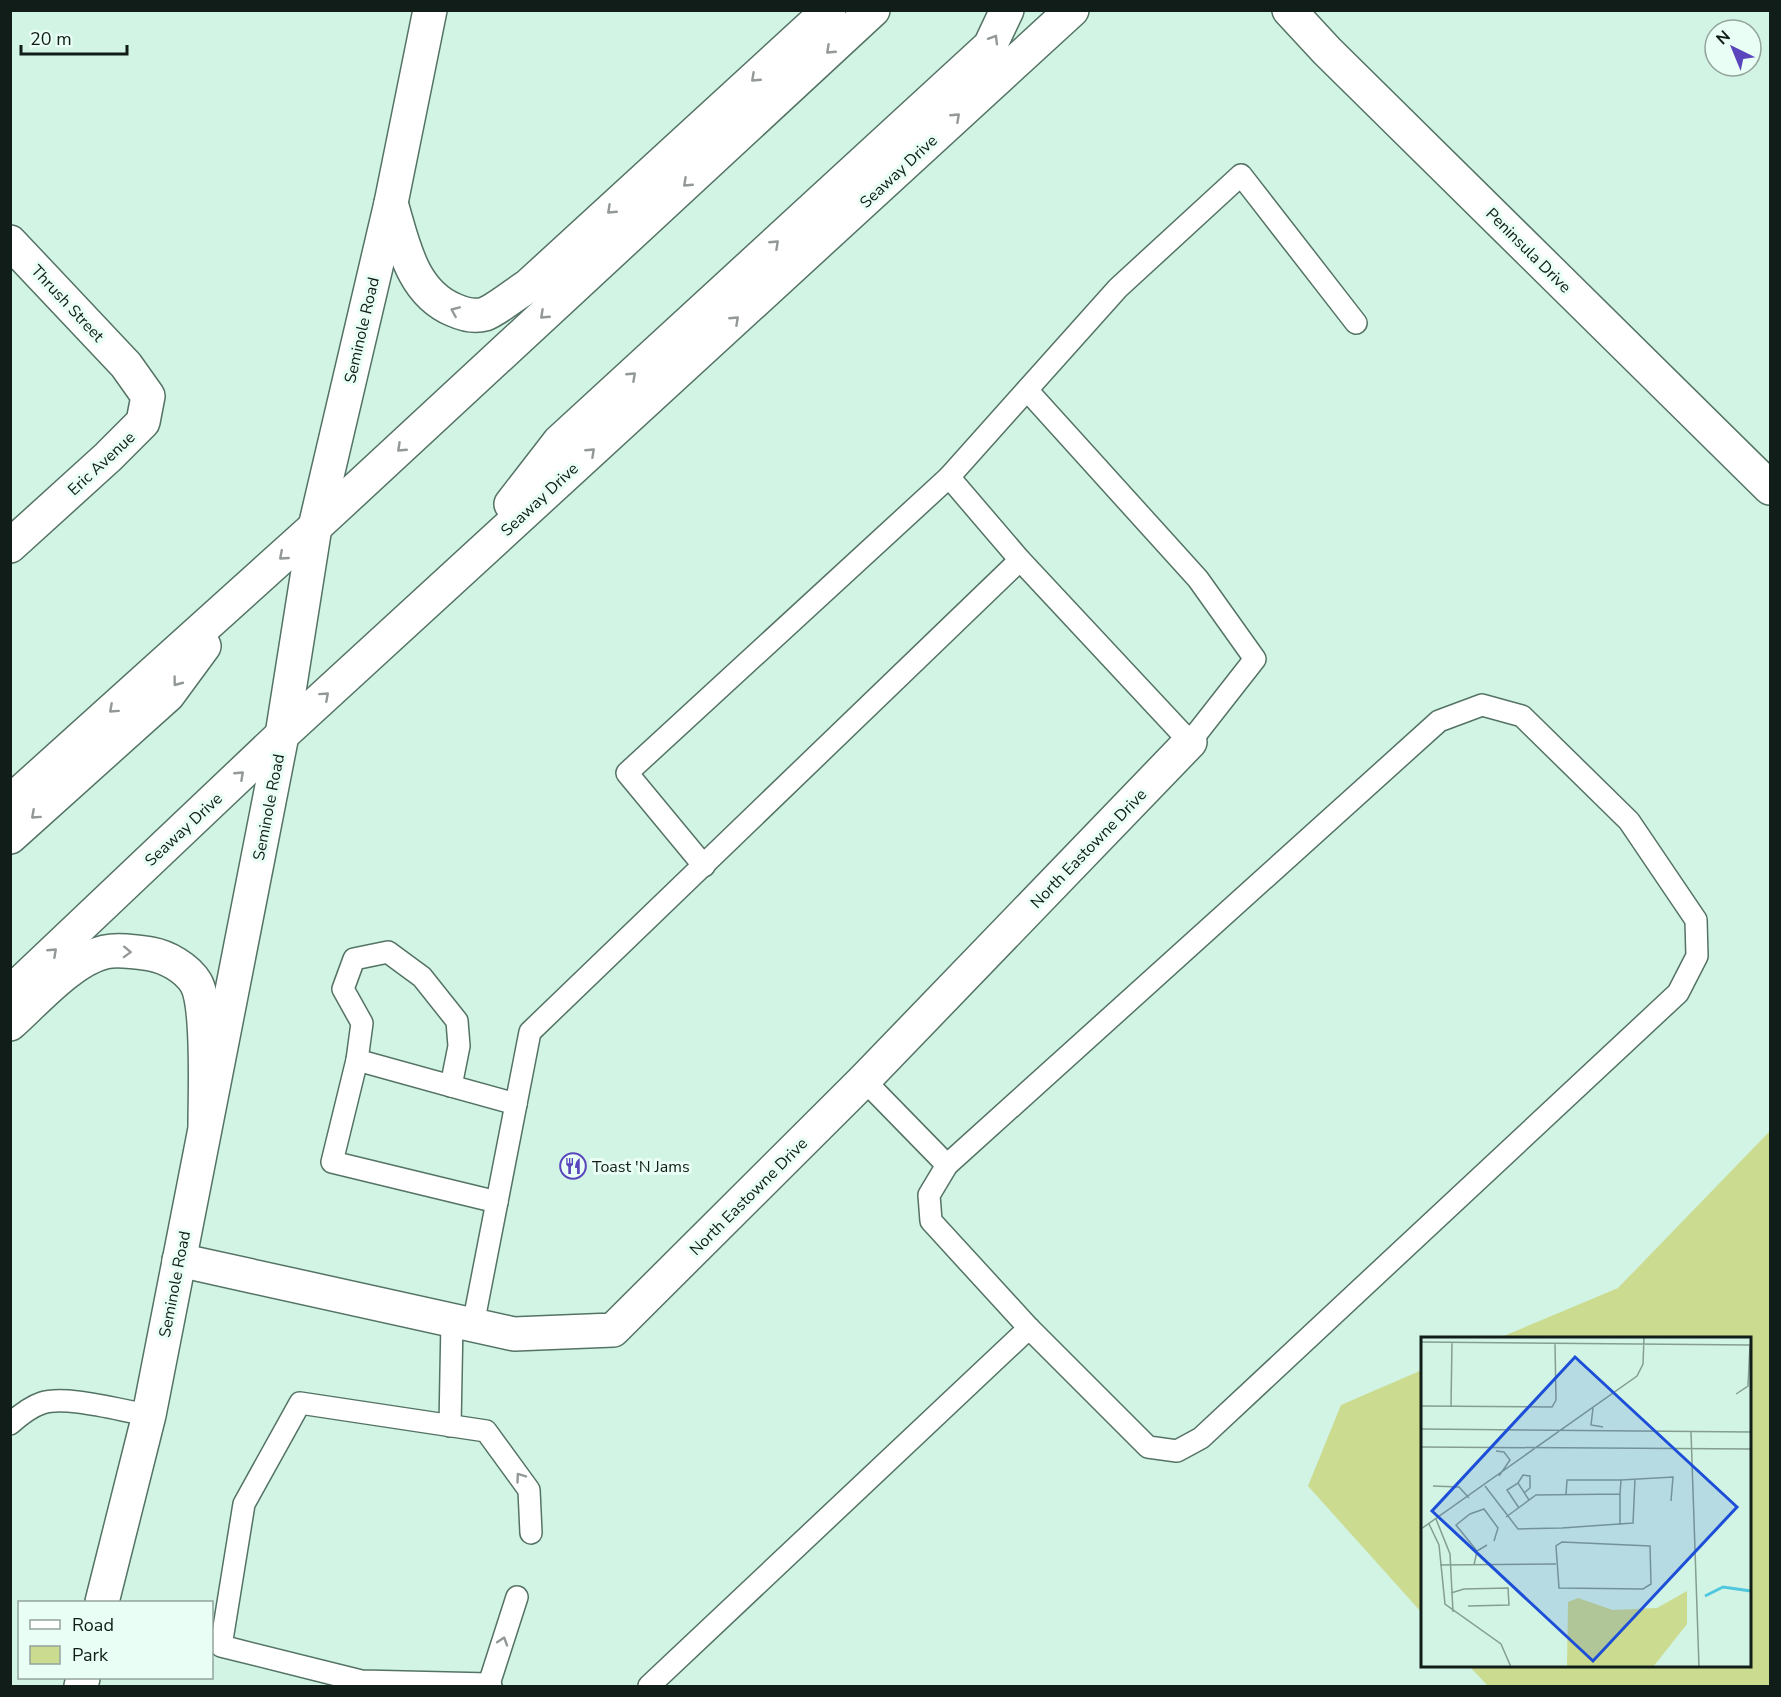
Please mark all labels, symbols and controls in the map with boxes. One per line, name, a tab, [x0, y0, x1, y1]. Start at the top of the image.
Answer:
scale bar	[21, 18, 128, 56]
north arrow	[1703, 18, 1763, 78]
text: N	[1712, 26, 1735, 50]
text: 20 m	[30, 27, 72, 51]
one-way arrow	[986, 34, 997, 45]
one-way arrow	[826, 43, 836, 54]
one-way arrow	[751, 71, 762, 82]
one-way arrow	[949, 113, 960, 124]
street label: Seaway Drive	[855, 130, 942, 213]
one-way arrow	[683, 176, 693, 187]
one-way arrow	[608, 203, 618, 214]
street label: Peninsula Drive	[1481, 203, 1576, 298]
one-way arrow	[769, 240, 779, 251]
street label: Thrush Street	[26, 260, 109, 347]
street label: Seminole Road	[339, 275, 385, 385]
one-way arrow	[450, 306, 461, 318]
one-way arrow	[540, 308, 551, 319]
one-way arrow	[728, 316, 739, 327]
one-way arrow	[624, 372, 635, 383]
street label: Eric Avenue	[63, 427, 140, 501]
one-way arrow	[397, 441, 407, 452]
one-way arrow	[584, 448, 595, 459]
street label: Seaway Drive	[496, 458, 583, 541]
one-way arrow	[279, 549, 289, 560]
one-way arrow	[173, 675, 184, 686]
one-way arrow	[319, 692, 329, 703]
one-way arrow	[109, 702, 120, 713]
street label: Seminole Road	[248, 752, 290, 862]
one-way arrow	[233, 771, 244, 782]
street label: North Eastowne Drive	[1026, 784, 1152, 913]
street label: Seaway Drive	[140, 788, 227, 871]
one-way arrow	[31, 808, 42, 819]
one-way arrow	[123, 946, 132, 959]
one-way arrow	[46, 949, 57, 960]
street label: North Eastowne Drive	[685, 1133, 812, 1260]
restaurant icon: Toast 'N Jams	[558, 1151, 588, 1181]
place label: Toast 'N Jams	[592, 1156, 690, 1178]
street label: Seminole Road	[154, 1229, 196, 1339]
inset map	[1421, 1337, 1751, 1667]
one-way arrow	[516, 1473, 527, 1484]
legend	[18, 1601, 213, 1679]
text: Road	[72, 1613, 114, 1637]
one-way arrow	[496, 1636, 508, 1647]
text: Park	[72, 1643, 109, 1667]

